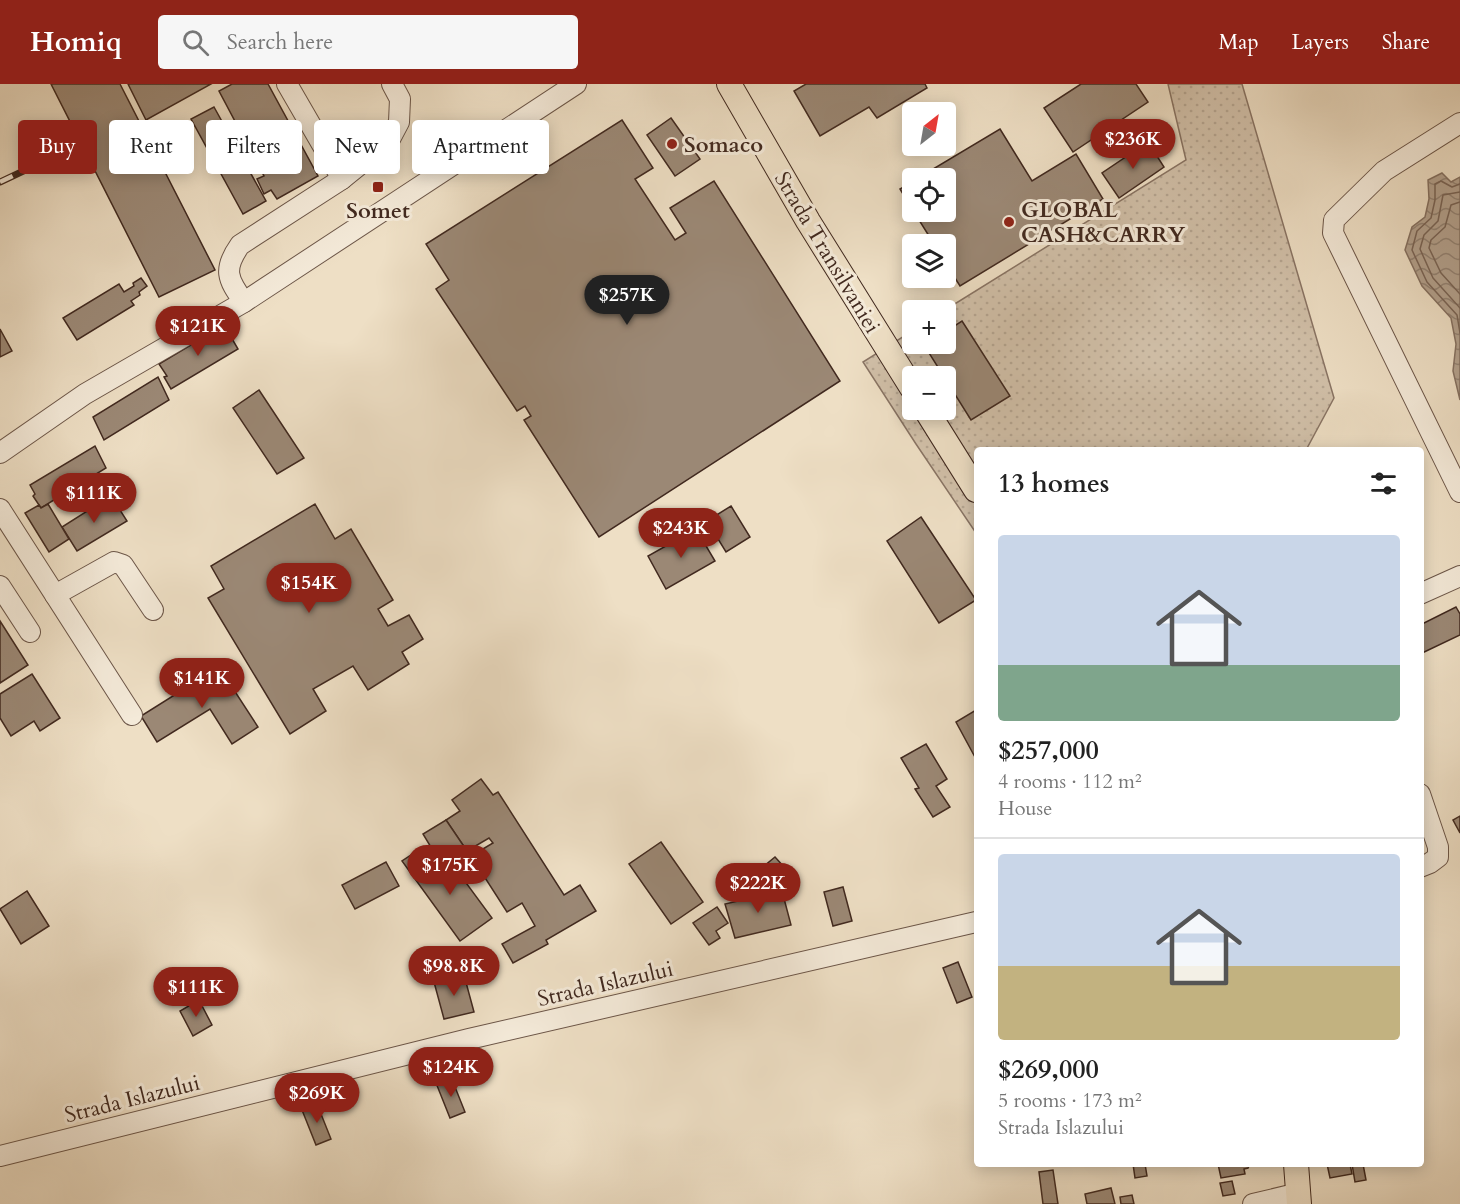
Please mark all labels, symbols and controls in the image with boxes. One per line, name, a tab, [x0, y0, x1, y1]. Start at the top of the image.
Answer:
search box	[158, 15, 578, 69]
text: Homiq	[30, 23, 122, 61]
icon: search	[179, 26, 212, 59]
text: Search here	[227, 27, 333, 57]
text: Map	[1219, 28, 1259, 57]
text: Layers	[1292, 28, 1349, 57]
text: Share	[1382, 28, 1430, 57]
north arrow	[902, 102, 956, 156]
map controls	[902, 102, 956, 420]
pin: $236K	[1091, 119, 1175, 170]
chip: Buy	[18, 120, 97, 174]
chip: Rent	[109, 120, 194, 174]
chip: Filters	[206, 120, 302, 174]
chip: New	[314, 120, 400, 174]
chip: Apartment	[412, 120, 549, 174]
text: $236K	[1104, 125, 1162, 152]
place label: Somaco	[684, 130, 763, 160]
marker: Somaco	[665, 137, 679, 151]
street label: Strada Transilvaniei	[767, 166, 887, 339]
button: locate	[902, 168, 956, 222]
marker: Somet	[371, 180, 385, 194]
place label: GLOBAL CASH&CARRY	[1021, 195, 1186, 250]
place label: Somet	[346, 196, 410, 226]
marker: GLOBAL CASH&CARRY	[1002, 215, 1016, 229]
button: layers	[902, 234, 956, 288]
pin: $257K	[585, 275, 669, 326]
text: $257K	[598, 281, 656, 308]
button: +	[902, 300, 956, 354]
pin: $121K	[156, 306, 240, 357]
text: $121K	[169, 312, 227, 339]
button: −	[902, 366, 956, 420]
text: 13 homes	[998, 466, 1109, 501]
icon: filters	[1367, 467, 1400, 500]
pin: $111K	[52, 473, 136, 524]
text: $111K	[65, 479, 123, 506]
pin: $243K	[639, 508, 723, 559]
text: $243K	[652, 514, 710, 541]
pin: $154K	[267, 563, 351, 614]
text: $154K	[280, 569, 338, 596]
icon: home	[1145, 574, 1253, 682]
pin: $141K	[160, 658, 244, 709]
text: $141K	[173, 664, 231, 691]
text: $257,000	[998, 733, 1099, 768]
text: 4 rooms · 112 m²	[998, 768, 1142, 795]
text: House	[998, 795, 1052, 822]
pin: $175K	[408, 845, 492, 896]
text: $175K	[421, 851, 479, 878]
pin: $222K	[716, 863, 800, 914]
text: $222K	[729, 869, 787, 896]
icon: home	[1145, 893, 1253, 1001]
pin: $98.8K	[405, 946, 503, 997]
text: $98.8K	[423, 952, 485, 979]
street label: Strada Islazului	[534, 954, 676, 1014]
pin: $111K	[154, 967, 238, 1018]
text: $111K	[167, 973, 225, 1000]
pin: $124K	[409, 1047, 493, 1098]
text: $269,000	[998, 1052, 1099, 1087]
text: $124K	[422, 1053, 480, 1080]
street label: Strada Islazului	[61, 1068, 203, 1130]
pin: $269K	[275, 1073, 359, 1124]
text: $269K	[288, 1079, 346, 1106]
text: 5 rooms · 173 m²	[998, 1087, 1142, 1114]
text: Strada Islazului	[998, 1114, 1124, 1141]

